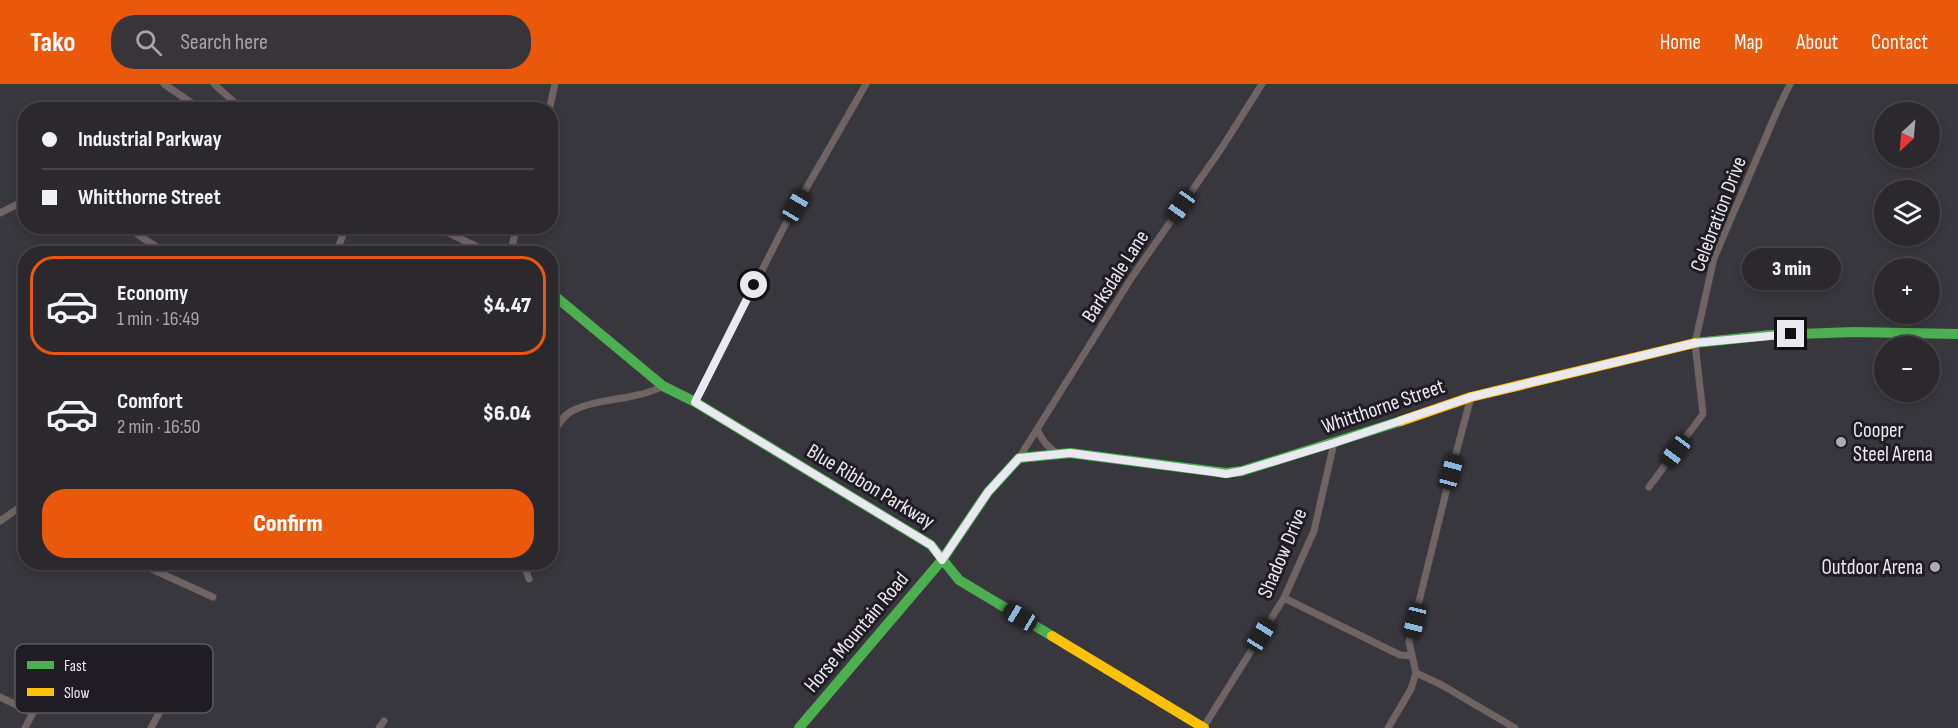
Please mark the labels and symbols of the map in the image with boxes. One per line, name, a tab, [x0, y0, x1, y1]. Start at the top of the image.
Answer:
north arrow	[1874, 102, 1940, 168]
street label: Celebration Drive	[1685, 153, 1752, 275]
car	[779, 186, 813, 226]
car	[1163, 186, 1199, 226]
street label: Barksdale Lane	[1076, 226, 1154, 327]
callout: 3 min	[1742, 247, 1840, 289]
route start	[740, 271, 767, 298]
route end	[1777, 320, 1804, 347]
street label: Whitthorne Street	[1318, 374, 1448, 439]
place label: Cooper Steel Arena	[1853, 418, 1933, 467]
car	[1658, 431, 1694, 471]
marker: Cooper Steel Arena	[1834, 435, 1848, 449]
street label: Blue Ribbon Parkway	[802, 439, 939, 534]
car	[1438, 452, 1464, 492]
street label: Shadow Drive	[1252, 504, 1313, 602]
place label: Outdoor Arena	[1821, 555, 1923, 580]
marker: Outdoor Arena	[1928, 560, 1942, 574]
street label: Horse Mountain Road	[799, 567, 914, 697]
car	[1000, 600, 1040, 634]
car	[1402, 601, 1428, 641]
car	[1244, 615, 1278, 655]
legend	[15, 644, 213, 713]
text: Fast	[64, 657, 87, 676]
text: Slow	[64, 684, 89, 703]

